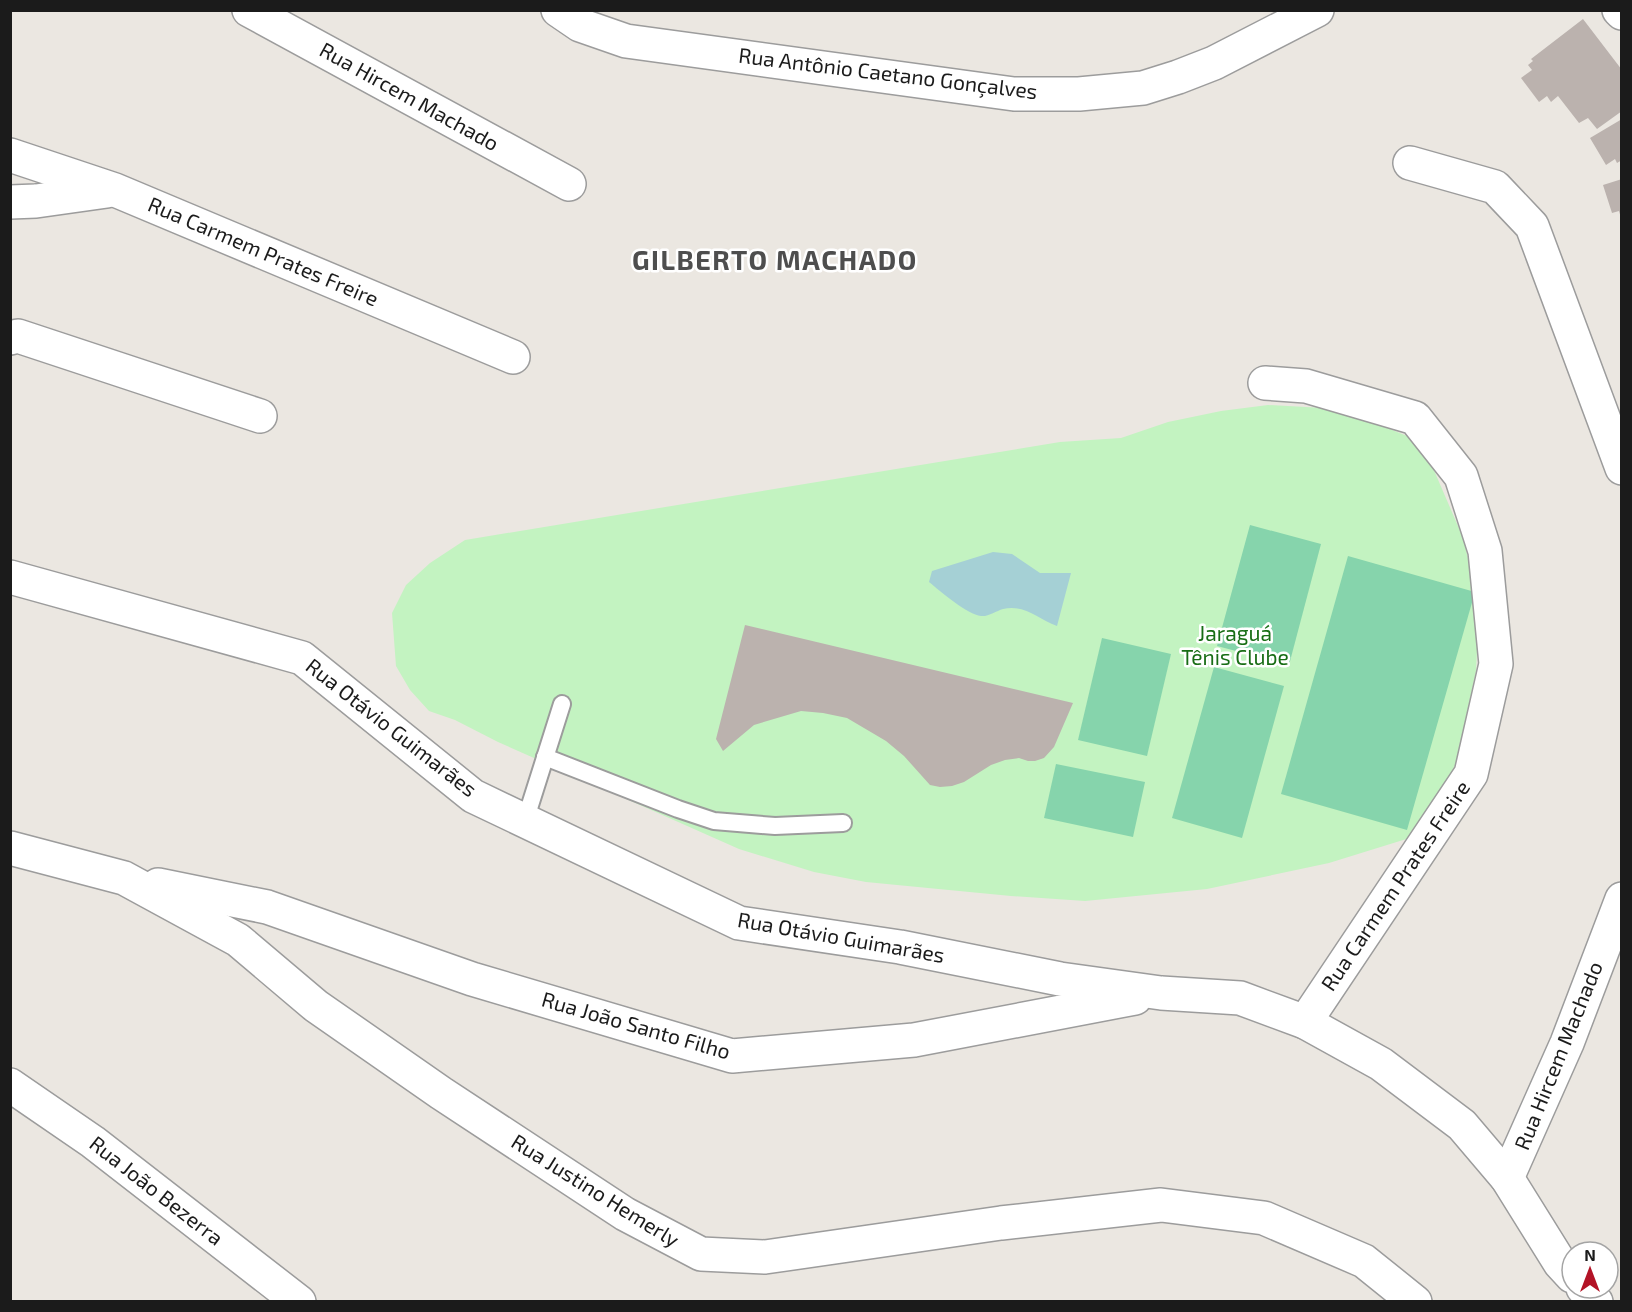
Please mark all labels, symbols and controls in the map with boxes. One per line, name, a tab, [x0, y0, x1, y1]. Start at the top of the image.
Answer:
street label: Rua Hircem Machado	[316, 36, 504, 155]
street label: Rua Antônio Caetano Gonçalves	[737, 42, 1039, 105]
street label: Rua Carmem Prates Freire	[145, 191, 383, 311]
district label: GILBERTO MACHADO	[632, 243, 918, 275]
park label: Jaraguá Tênis Clube	[1181, 620, 1289, 669]
street label: Rua Otávio Guimarães	[302, 652, 482, 801]
street label: Rua Carmem Prates Freire	[1315, 775, 1474, 995]
street label: Rua Otávio Guimarães	[736, 906, 947, 967]
street label: Rua Hircem Machado	[1508, 958, 1607, 1153]
street label: Rua João Santo Filho	[539, 986, 734, 1063]
street label: Rua Justino Hemerly	[507, 1128, 684, 1251]
street label: Rua João Bezerra	[85, 1130, 229, 1250]
north arrow	[1560, 1240, 1620, 1300]
text: N	[1584, 1245, 1596, 1264]

